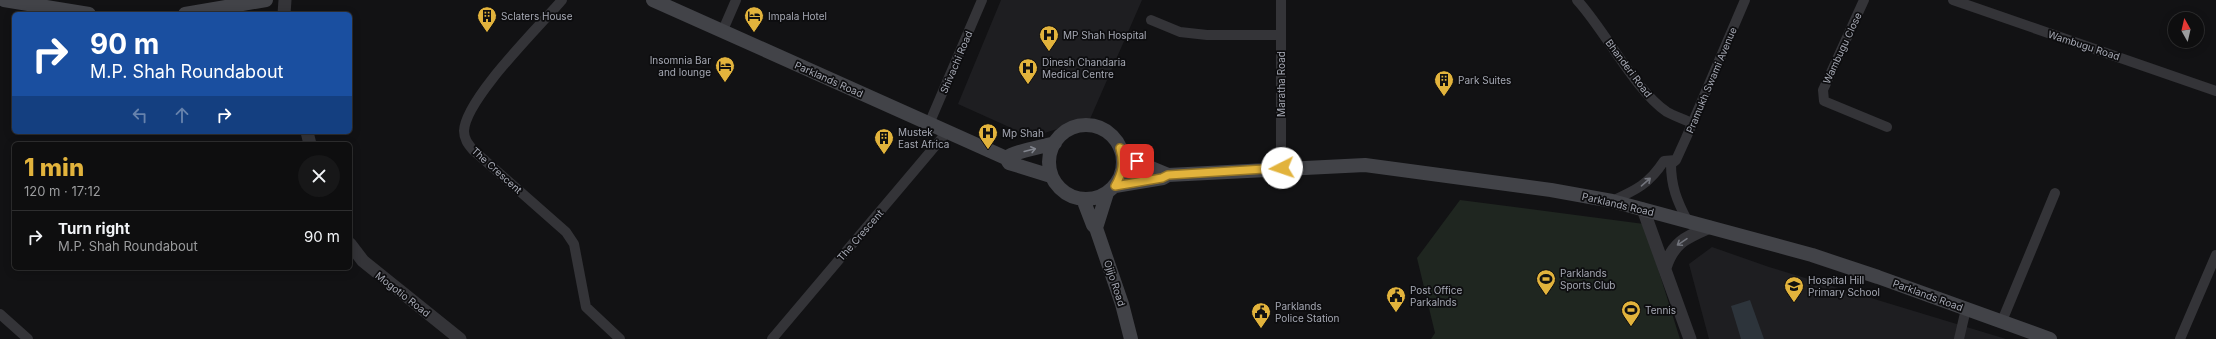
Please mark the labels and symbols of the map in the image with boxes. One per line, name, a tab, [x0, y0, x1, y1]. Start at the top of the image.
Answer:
building icon: Sclaters House	[476, 5, 498, 33]
hotel icon: Impala Hotel	[743, 5, 765, 33]
place label: Sclaters House	[501, 10, 573, 22]
place label: Impala Hotel	[768, 10, 827, 22]
street label: Wambugu Close	[1820, 10, 1864, 86]
north arrow	[2168, 12, 2204, 48]
hospital icon: MP Shah Hospital	[1038, 24, 1060, 52]
street label: Pramukh Swami Avenue	[1683, 25, 1739, 135]
street label: Wambugu Road	[2047, 28, 2121, 62]
street label: Shivachi Road	[937, 29, 975, 95]
place label: MP Shah Hospital	[1063, 29, 1147, 41]
street label: Bhanderi Road	[1603, 37, 1655, 99]
street label: Maratha Road	[1275, 51, 1287, 117]
place label: Insomnia Bar and lounge	[650, 54, 711, 78]
hotel icon: Insomnia Bar and lounge	[714, 55, 736, 83]
place label: Dinesh Chandaria Medical Centre	[1042, 56, 1126, 80]
hospital icon: Dinesh Chandaria Medical Centre	[1017, 57, 1039, 85]
street label: Parklands Road	[793, 59, 865, 99]
building icon: Park Suites	[1433, 69, 1455, 97]
place label: Park Suites	[1458, 74, 1511, 86]
hospital icon: Mp Shah	[977, 122, 999, 150]
place label: Mustek East Africa	[898, 126, 949, 150]
building icon: Mustek East Africa	[873, 127, 895, 155]
place label: Mp Shah	[1002, 127, 1044, 139]
street label: The Crescent	[469, 144, 525, 196]
pin	[1120, 144, 1154, 178]
one-way arrow	[1023, 146, 1036, 154]
position arrow	[1261, 147, 1303, 189]
one-way arrow	[1641, 178, 1652, 187]
street label: Parklands Road	[1581, 190, 1655, 218]
street label: The Crescent	[835, 206, 886, 263]
one-way arrow	[1676, 238, 1687, 246]
street label: Ojijo Road	[1102, 258, 1128, 308]
place label: Parklands Sports Club	[1560, 267, 1615, 291]
sports icon: Parklands Sports Club	[1535, 268, 1557, 296]
street label: Mogotio Road	[373, 269, 433, 319]
place label: Hospital Hill Primary School	[1808, 274, 1880, 298]
school or university icon: Hospital Hill Primary School	[1783, 275, 1805, 303]
street label: Parklands Road	[1891, 277, 1965, 313]
place label: Post Office Parkalnds	[1410, 284, 1462, 308]
public building icon: Post Office Parkalnds	[1385, 285, 1407, 313]
sports icon: Tennis	[1620, 299, 1642, 327]
place label: Parklands Police Station	[1275, 300, 1340, 324]
public building icon: Parklands Police Station	[1250, 301, 1272, 329]
place label: Tennis	[1645, 304, 1676, 316]

